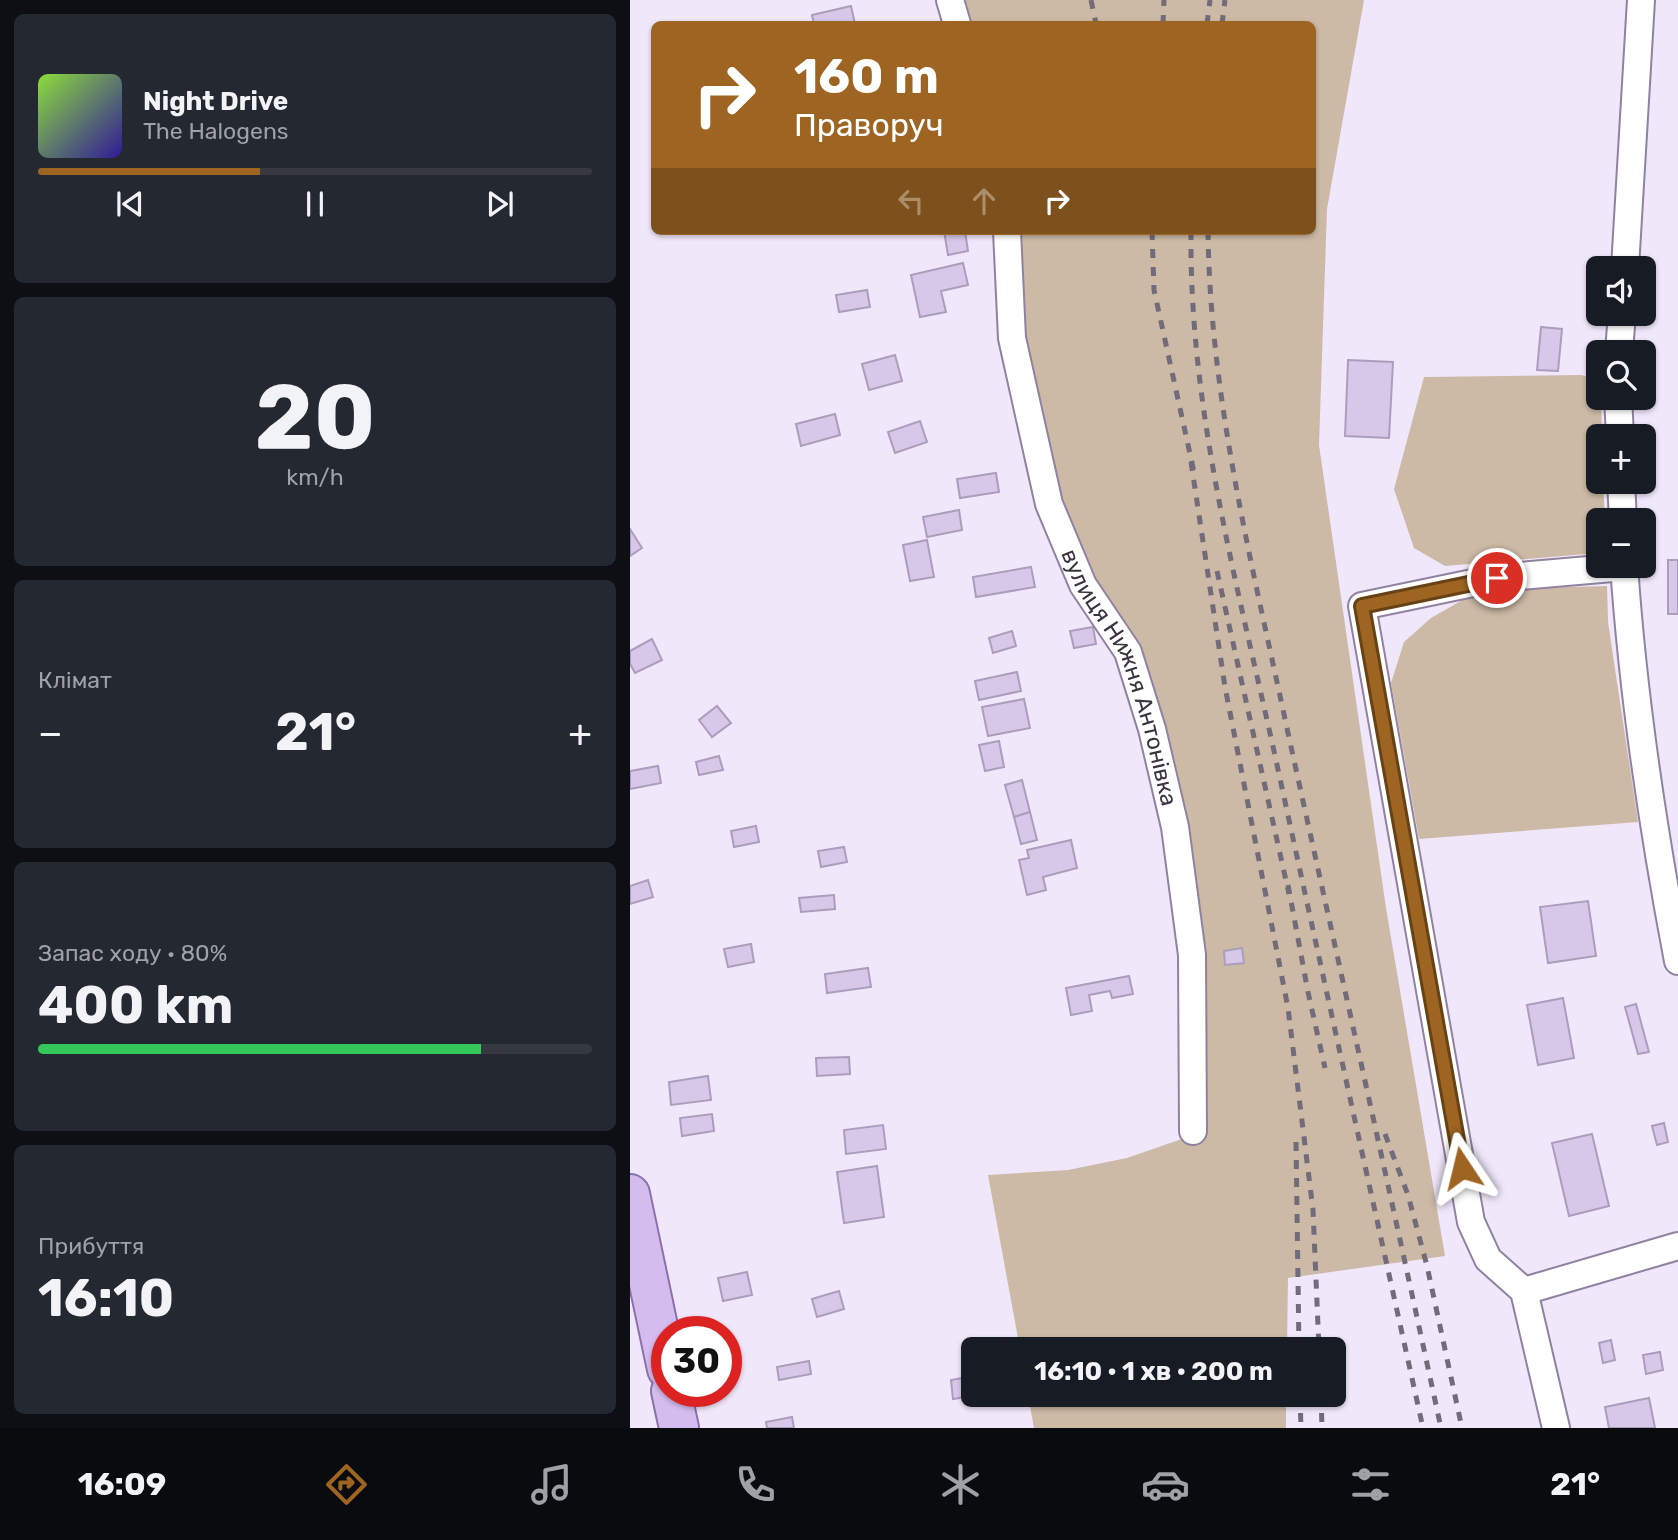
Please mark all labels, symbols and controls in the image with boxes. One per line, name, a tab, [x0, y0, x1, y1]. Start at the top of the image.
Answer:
text: 160 m	[794, 47, 939, 105]
icon: right	[679, 49, 770, 140]
text: Night Drive	[143, 86, 288, 117]
text: Праворуч	[794, 106, 943, 144]
text: The Halogens	[143, 117, 289, 145]
icon: left	[892, 182, 930, 220]
icon: ahead	[965, 182, 1003, 220]
icon: right	[1038, 182, 1076, 220]
icon: previous	[111, 185, 149, 223]
icon: pause	[296, 185, 334, 223]
icon: next	[481, 185, 519, 223]
map controls	[1586, 256, 1656, 578]
button: sound	[1586, 256, 1656, 326]
button: search	[1586, 340, 1656, 410]
text: 20	[254, 363, 376, 471]
button: +	[1586, 424, 1656, 494]
text: km/h	[286, 463, 344, 491]
button: −	[1586, 508, 1656, 578]
street label: вулиця Нижня Антонівка	[1055, 545, 1184, 809]
pin	[1467, 548, 1527, 608]
icon: arrive	[1478, 559, 1516, 597]
text: Клімат	[38, 666, 112, 694]
text: 21°	[275, 701, 356, 763]
text: −	[38, 710, 63, 756]
text: +	[568, 710, 592, 756]
text: Запас ходу · 80%	[38, 939, 227, 967]
text: 400 km	[38, 974, 233, 1036]
position arrow	[1425, 1131, 1499, 1205]
text: Прибуття	[38, 1232, 144, 1260]
text: 16:10	[38, 1267, 174, 1329]
speed limit sign: 30	[651, 1316, 742, 1407]
text: 16:10 · 1 хв · 200 m	[1034, 1356, 1273, 1387]
icon: directions	[322, 1460, 371, 1509]
icon: music	[527, 1460, 576, 1509]
icon: phone	[731, 1460, 780, 1509]
icon: climate	[936, 1460, 985, 1509]
icon: car	[1141, 1460, 1190, 1509]
icon: filters	[1346, 1460, 1395, 1509]
text: 16:09	[78, 1465, 166, 1503]
text: 21°	[1550, 1465, 1600, 1503]

